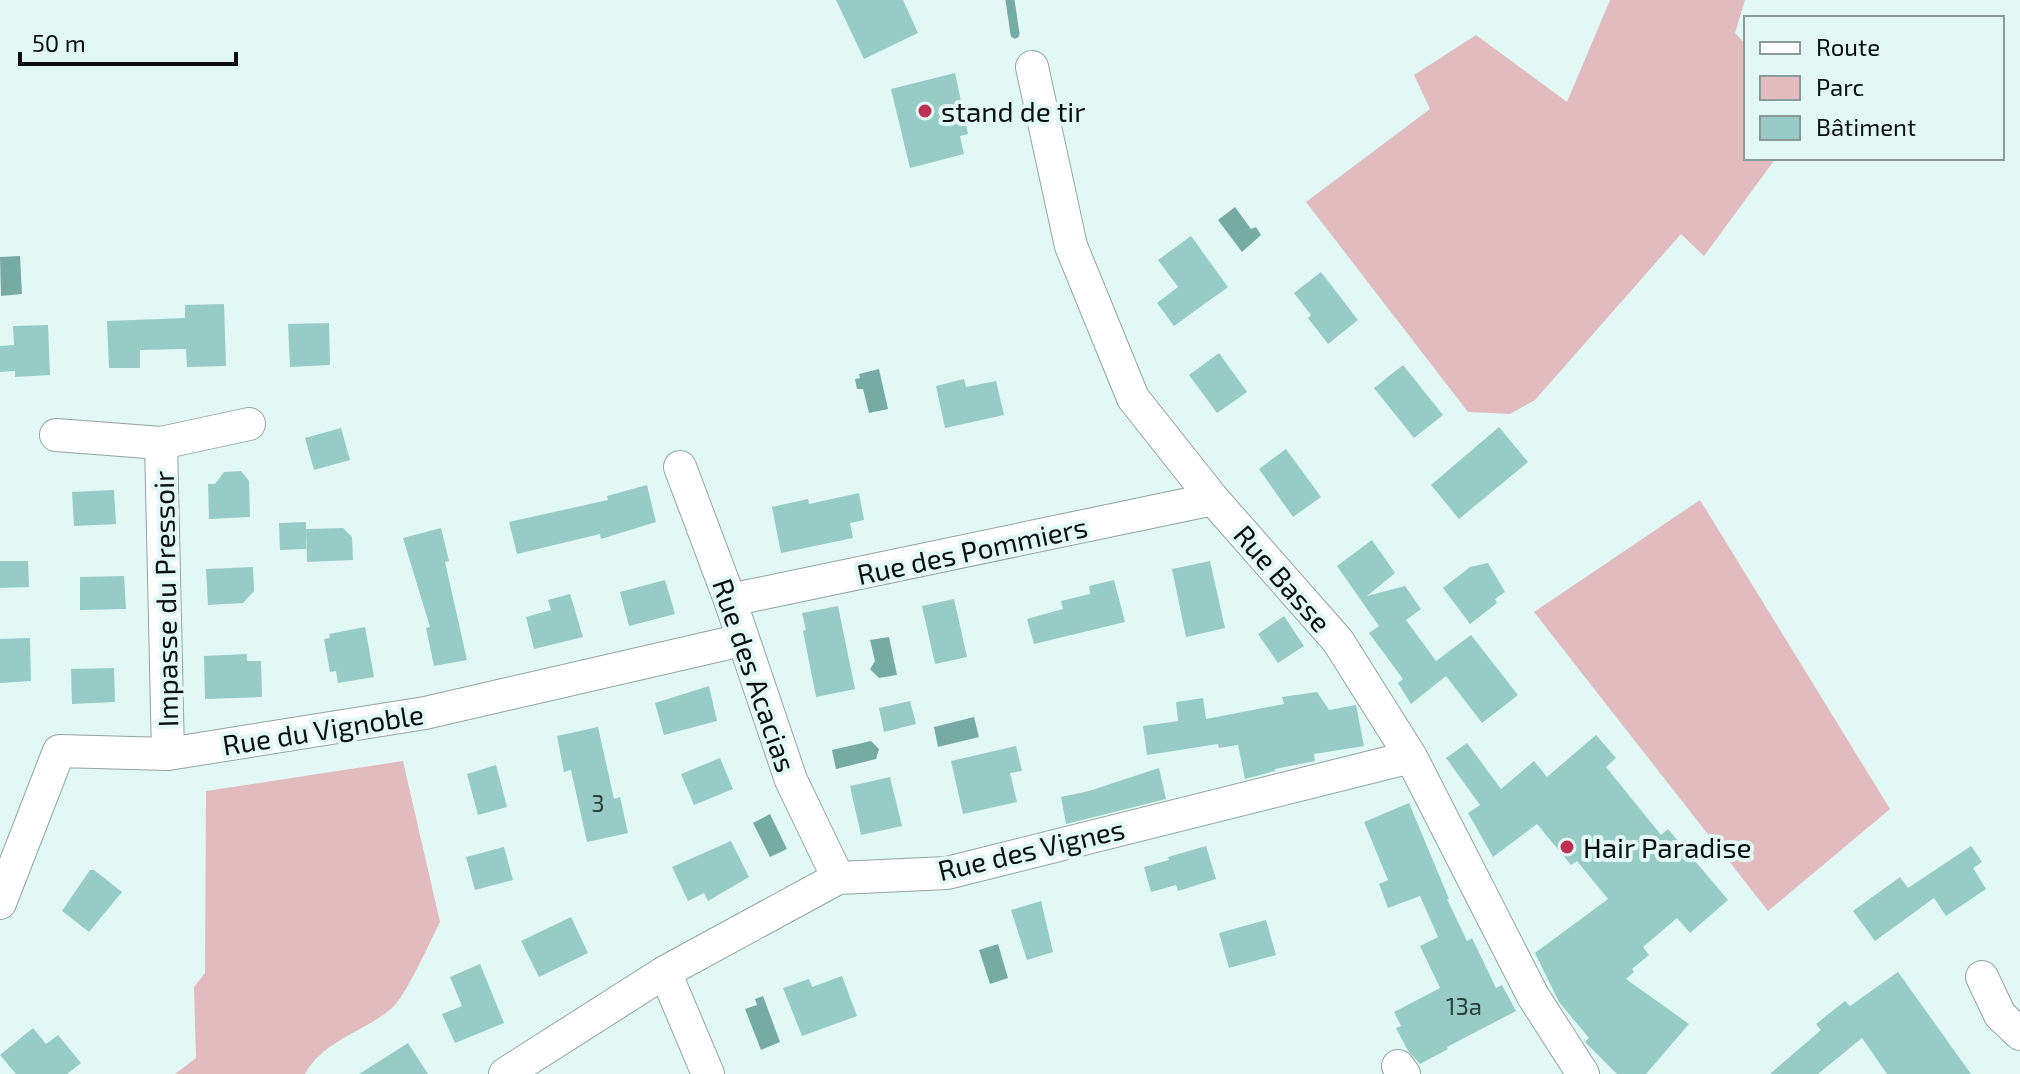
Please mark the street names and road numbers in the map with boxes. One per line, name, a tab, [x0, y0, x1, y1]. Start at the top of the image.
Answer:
street label: Impasse du Pressoir	[146, 471, 184, 727]
street label: Rue des Pommiers	[854, 509, 1090, 591]
street label: Rue Basse	[1227, 518, 1339, 638]
street label: Rue des Acacias	[706, 574, 804, 776]
street label: Rue du Vignoble	[220, 696, 426, 762]
street label: Rue des Vignes	[934, 811, 1128, 887]

